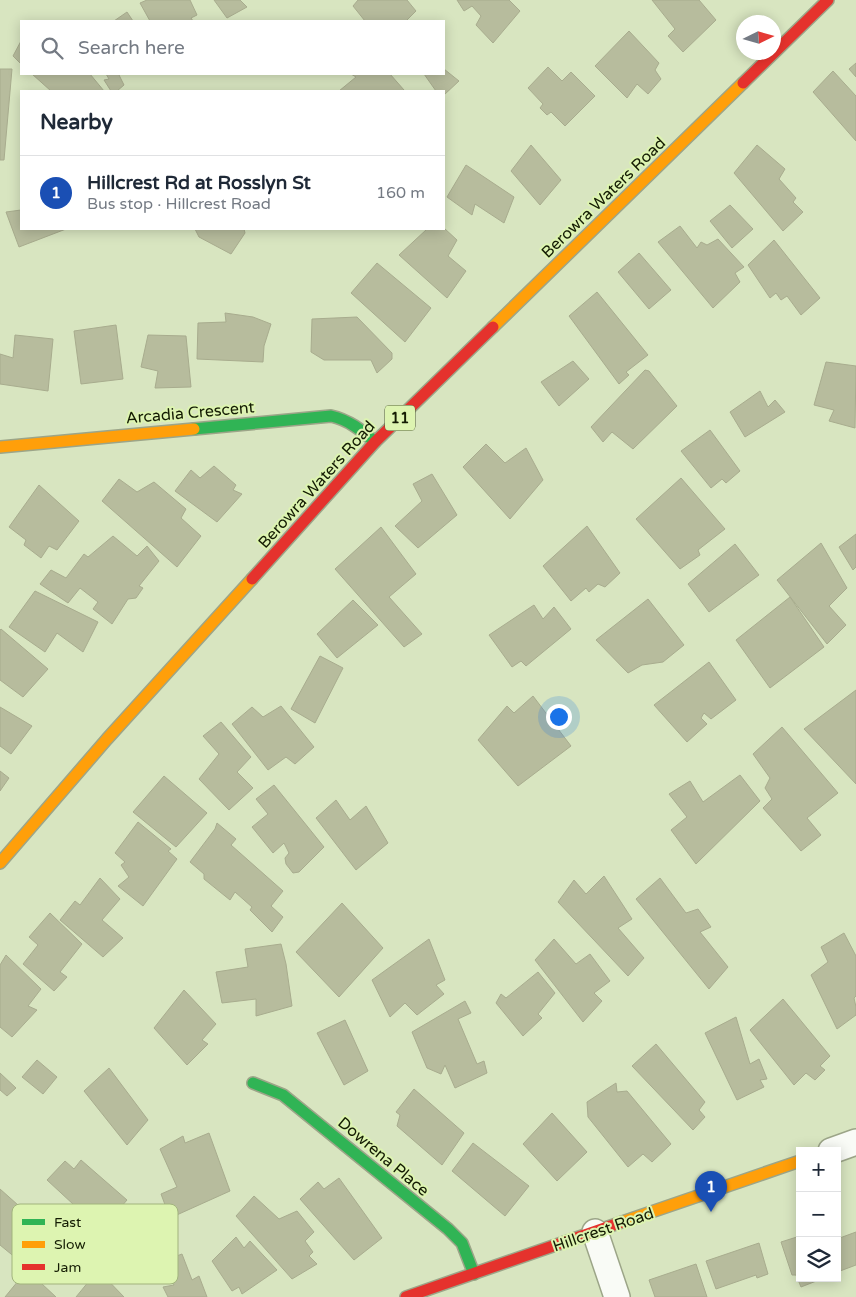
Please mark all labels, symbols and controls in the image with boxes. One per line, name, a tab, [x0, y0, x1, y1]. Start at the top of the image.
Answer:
north arrow	[736, 15, 781, 60]
search box	[20, 20, 445, 75]
icon: search	[38, 34, 66, 62]
text: Search here	[78, 37, 185, 59]
text: Nearby	[40, 110, 113, 135]
street label: Berowra Waters Road	[537, 133, 670, 262]
text: Hillcrest Rd at Rosslyn St	[87, 172, 311, 194]
text: 1	[51, 183, 61, 203]
text: 160 m	[376, 183, 425, 203]
text: Bus stop · Hillcrest Road	[87, 194, 271, 214]
street label: Arcadia Crescent	[125, 397, 255, 429]
road number: 11	[385, 406, 415, 430]
street label: Berowra Waters Road	[254, 417, 379, 553]
your location	[546, 704, 572, 730]
street label: Dowrena Place	[334, 1113, 433, 1201]
map controls	[796, 1147, 841, 1282]
button: +	[796, 1147, 841, 1192]
pin: 1	[695, 1171, 727, 1212]
button: −	[796, 1192, 841, 1237]
street label: Hillcrest Road	[550, 1203, 656, 1257]
legend	[12, 1204, 178, 1284]
text: Fast	[54, 1214, 82, 1231]
text: Slow	[54, 1236, 86, 1253]
button: layers	[796, 1237, 841, 1282]
text: Jam	[54, 1259, 81, 1276]

